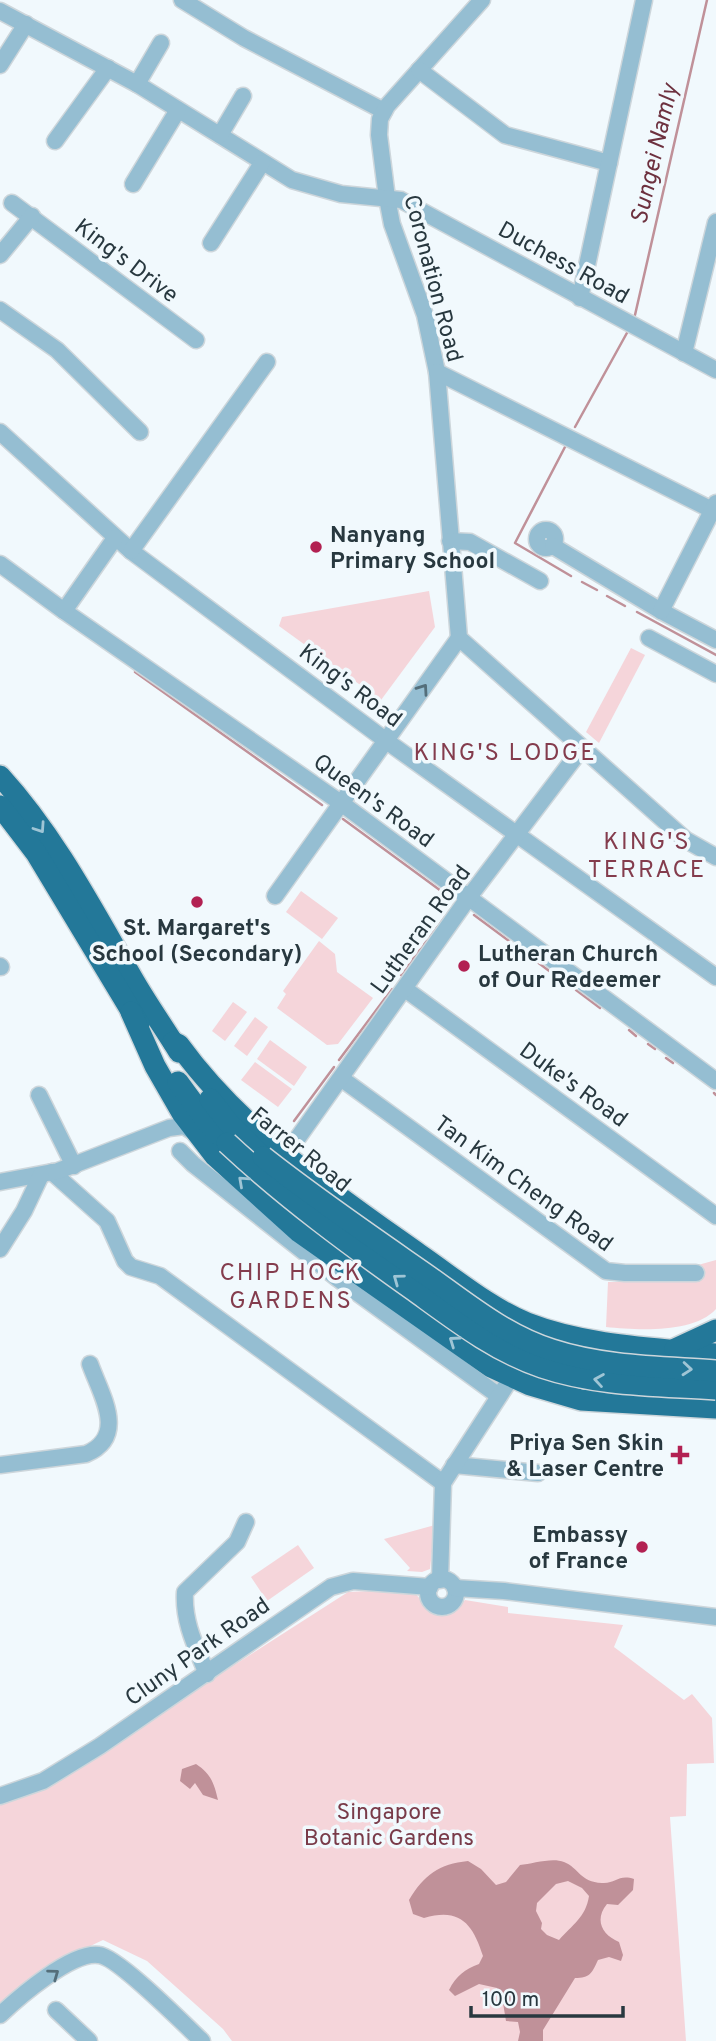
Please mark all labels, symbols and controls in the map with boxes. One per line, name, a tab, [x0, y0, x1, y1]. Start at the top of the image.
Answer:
water label: Sungei Namly	[625, 80, 687, 228]
street label: Coronation Road	[395, 192, 468, 365]
street label: King's Drive	[68, 213, 183, 311]
street label: Duchess Road	[492, 216, 634, 312]
place label: Nanyang Primary School	[330, 522, 495, 577]
marker: Nanyang Primary School	[308, 539, 324, 555]
street label: King's Road	[292, 639, 407, 735]
one-way arrow	[415, 684, 427, 697]
district label: KING'S LODGE	[413, 739, 597, 769]
street label: Queen's Road	[306, 748, 439, 856]
one-way arrow	[32, 820, 45, 833]
district label: KING'S TERRACE	[588, 828, 706, 886]
street label: Lutheran Road	[365, 860, 479, 1001]
marker: St. Margaret's School (Secondary)	[189, 894, 205, 910]
place label: St. Margaret's School (Secondary)	[92, 915, 302, 970]
place label: Lutheran Church of Our Redeemer	[478, 941, 661, 996]
marker: Lutheran Church of Our Redeemer	[456, 958, 472, 974]
street label: Duke's Road	[513, 1037, 632, 1135]
street label: Farrer Road	[243, 1102, 356, 1200]
street label: Tan Kim Cheng Road	[427, 1110, 618, 1260]
one-way arrow	[238, 1177, 251, 1189]
district label: CHIP HOCK GARDENS	[220, 1259, 362, 1317]
one-way arrow	[394, 1275, 406, 1288]
one-way arrow	[449, 1337, 462, 1349]
one-way arrow	[681, 1361, 692, 1376]
one-way arrow	[593, 1373, 605, 1388]
place label: Priya Sen Skin & Laser Centre	[506, 1430, 664, 1485]
marker: Priya Sen Skin & Laser Centre	[670, 1445, 690, 1465]
place label: Embassy of France	[528, 1522, 628, 1577]
marker: Embassy of France	[634, 1539, 650, 1555]
street label: Cluny Park Road	[120, 1592, 277, 1714]
park label: Singapore Botanic Gardens	[304, 1799, 474, 1854]
one-way arrow	[46, 1970, 59, 1982]
scale bar	[471, 1974, 623, 2018]
text: 100 m	[482, 1987, 539, 2014]

